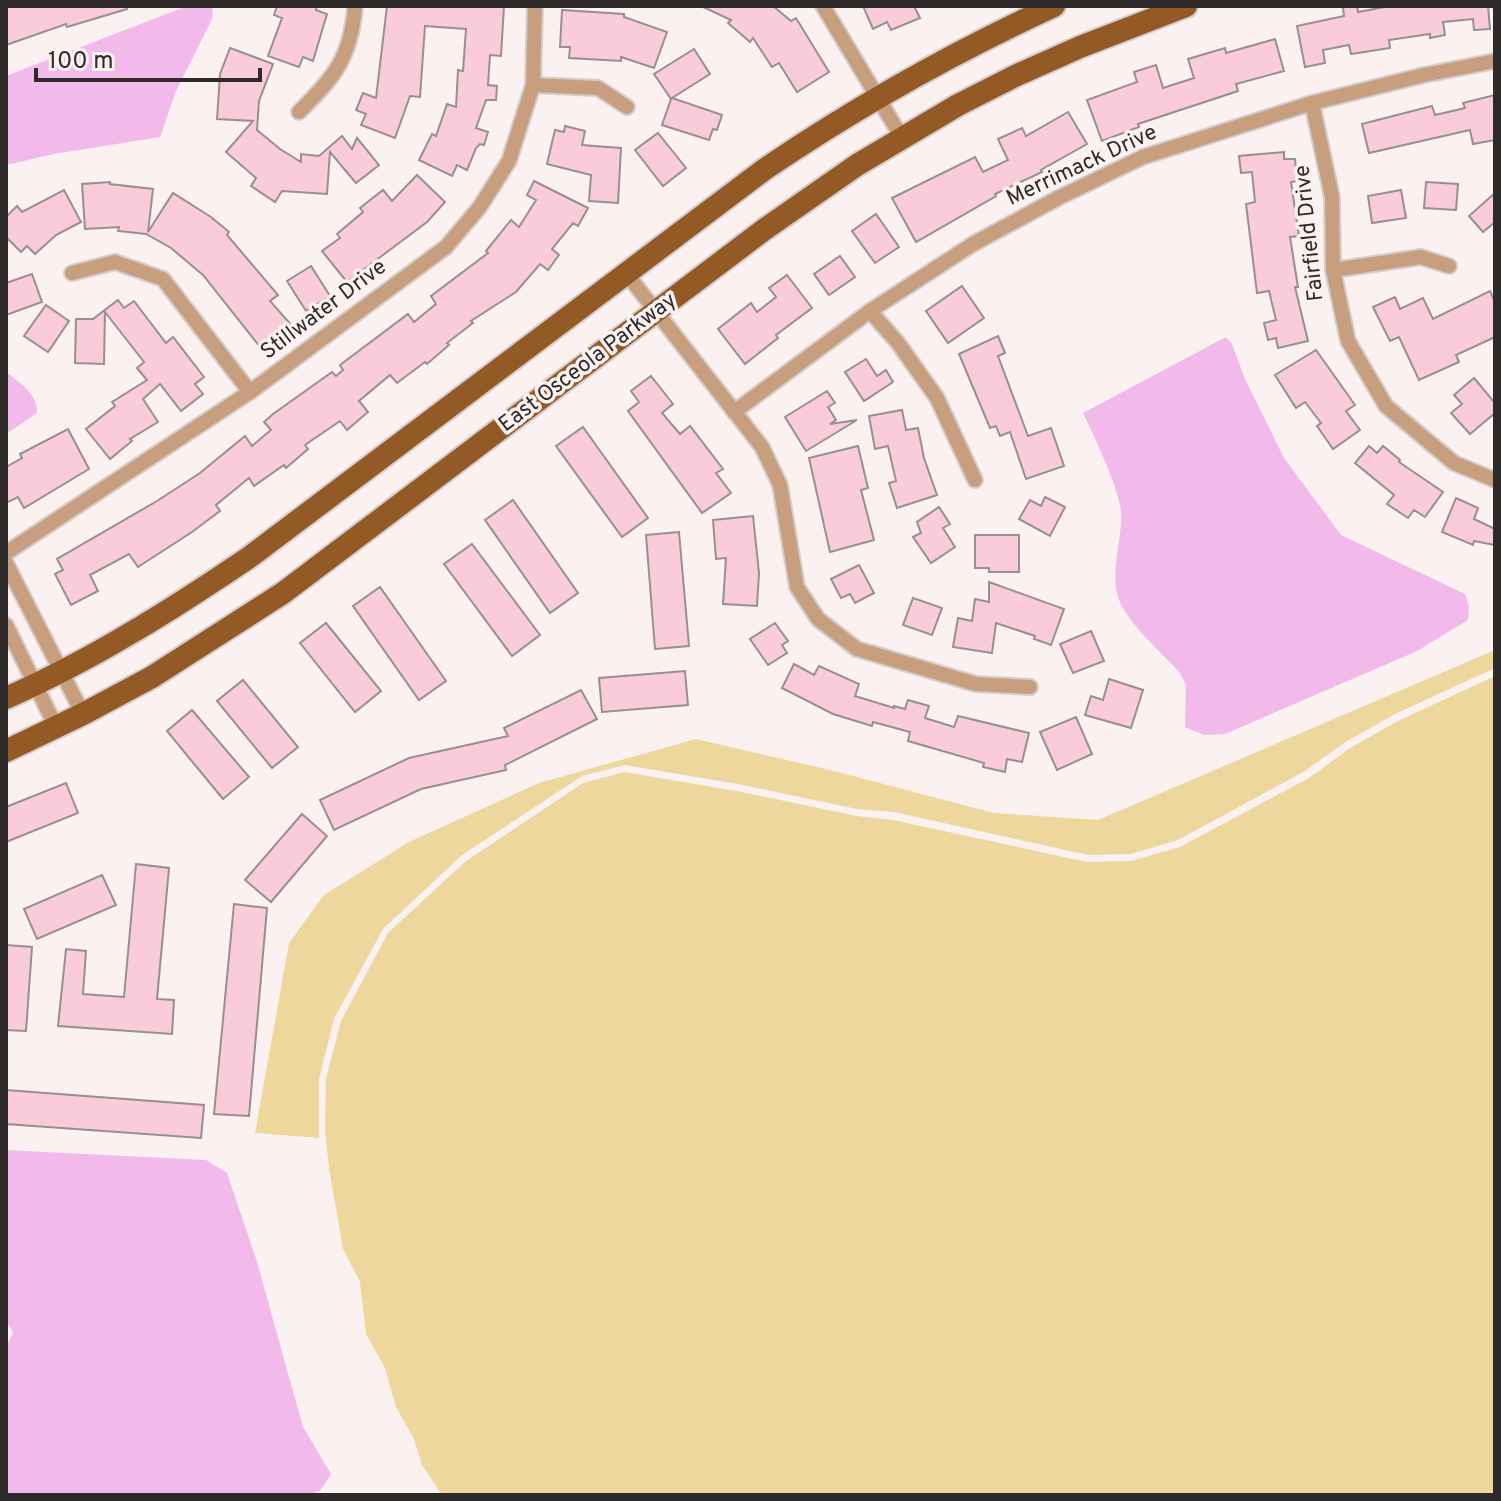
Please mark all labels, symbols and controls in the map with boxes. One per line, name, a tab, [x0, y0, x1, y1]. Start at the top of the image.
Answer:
scale bar	[36, 32, 260, 82]
text: 100 m	[48, 47, 114, 77]
street label: Merrimack Drive	[1002, 119, 1162, 213]
street label: Fairfield Drive	[1289, 164, 1331, 302]
street label: Stillwater Drive	[256, 254, 392, 366]
street label: East Osceola Parkway	[494, 287, 682, 439]

